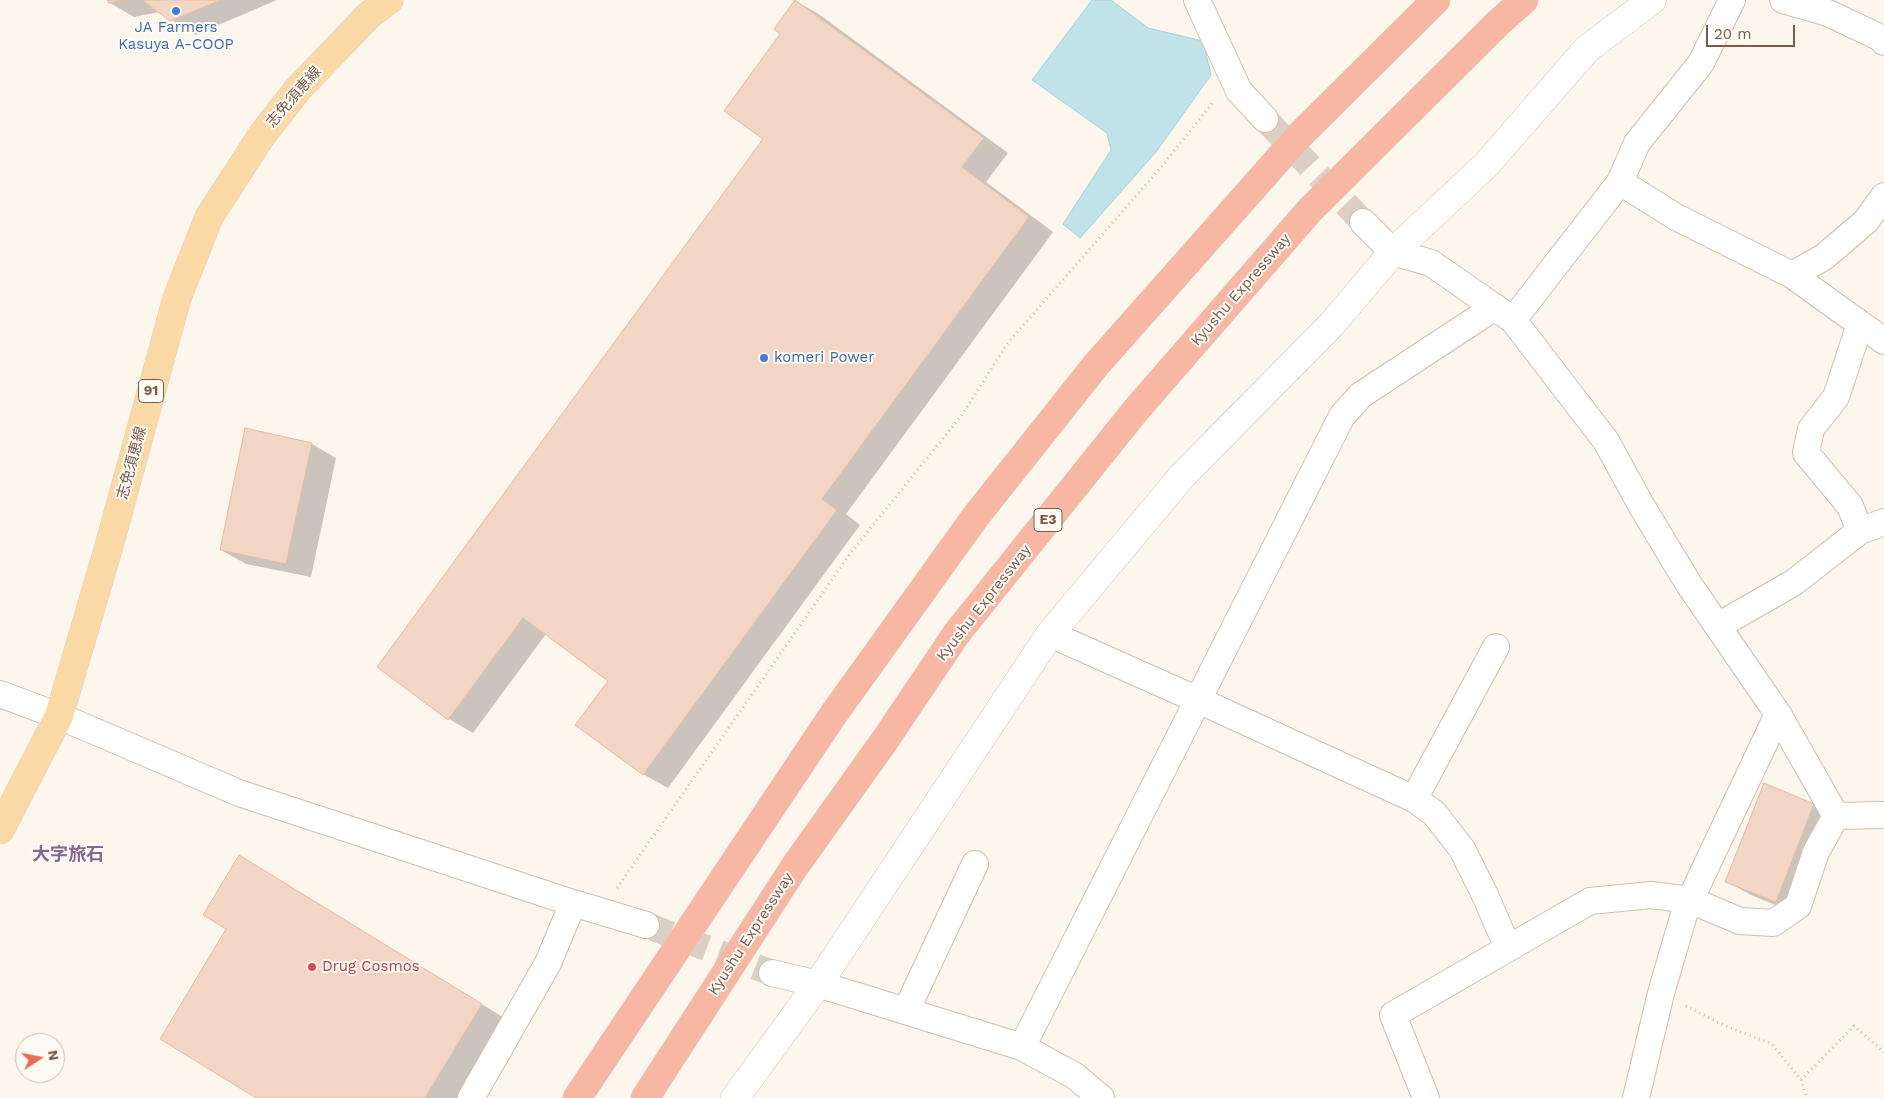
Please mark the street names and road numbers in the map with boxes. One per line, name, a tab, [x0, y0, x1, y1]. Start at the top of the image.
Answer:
street label: 志免須恵線	[263, 63, 325, 131]
street label: Kyushu Expressway	[1187, 230, 1295, 350]
road number: 91	[138, 380, 164, 402]
street label: 志免須恵線	[114, 424, 150, 502]
road number: E3	[1034, 508, 1062, 532]
street label: Kyushu Expressway	[933, 541, 1035, 665]
street label: Kyushu Expressway	[705, 869, 797, 999]

